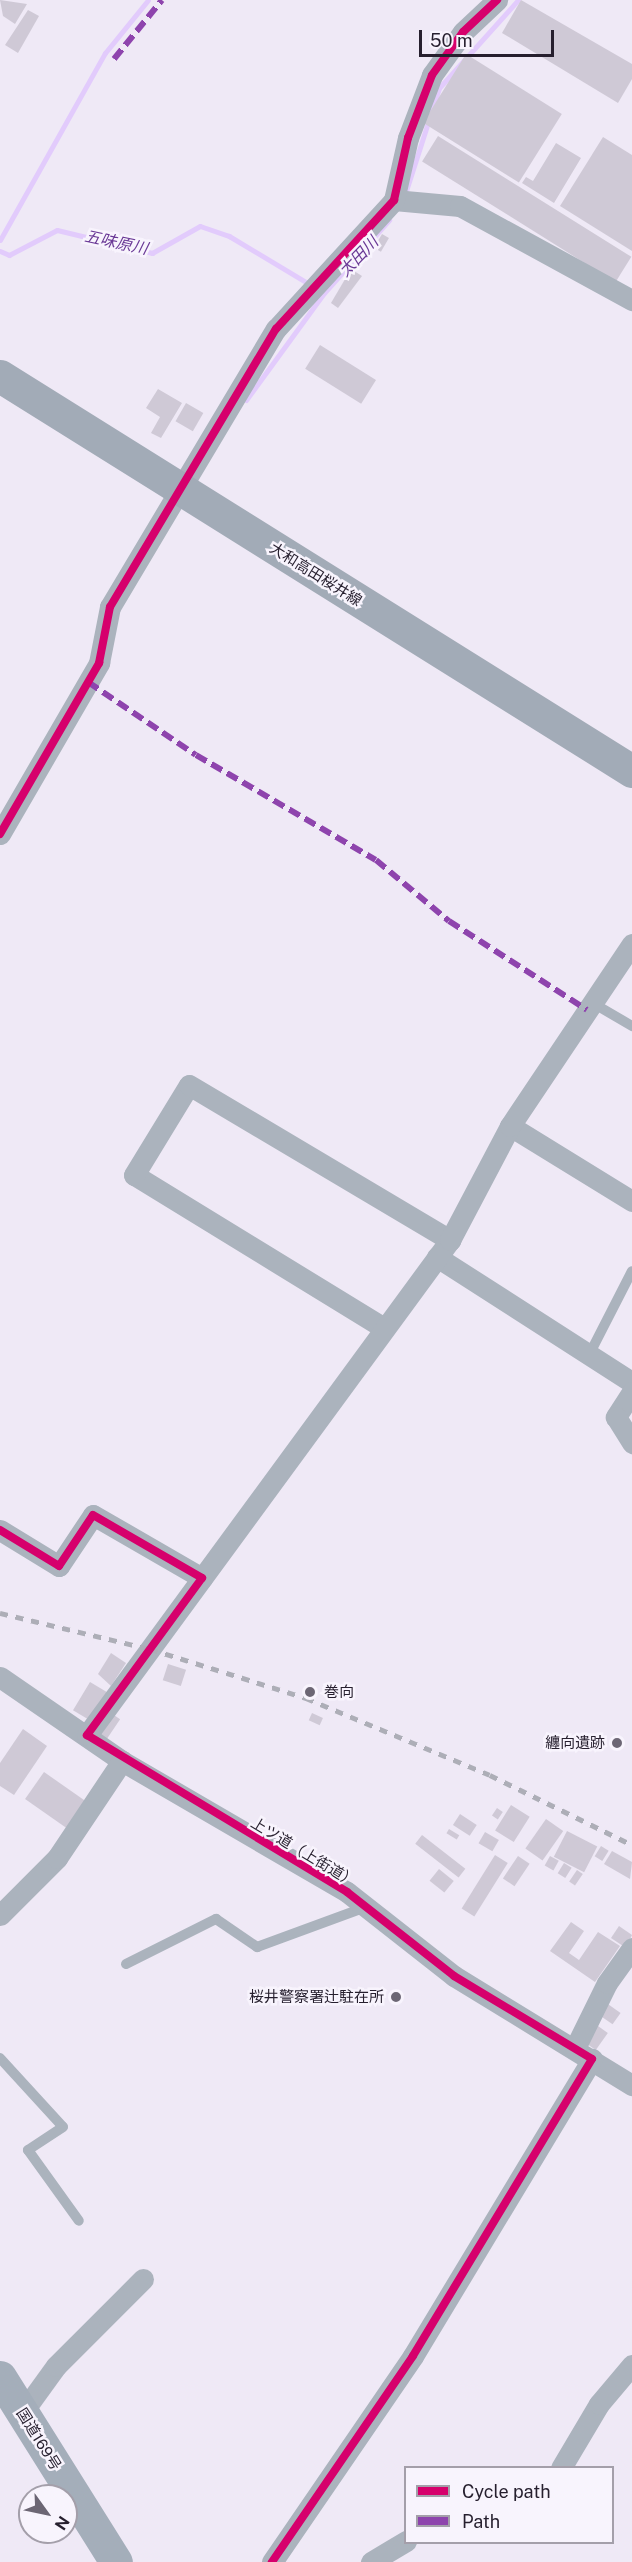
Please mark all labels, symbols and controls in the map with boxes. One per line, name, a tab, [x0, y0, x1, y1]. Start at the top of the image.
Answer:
scale bar	[422, 18, 557, 56]
text: 50 m	[430, 30, 473, 51]
water label: 五味原川	[83, 227, 149, 259]
water label: 太田川	[335, 233, 383, 281]
street label: 大和高田桜井線	[267, 539, 365, 609]
marker: 巻向	[301, 1683, 319, 1701]
place label: 巻向	[324, 1683, 354, 1701]
place label: 纏向遺跡	[545, 1734, 605, 1752]
marker: 纏向遺跡	[610, 1736, 624, 1750]
street label: 上ツ道（上街道）	[248, 1813, 360, 1891]
place label: 桜井警察署辻駐在所	[249, 1988, 384, 2006]
marker: 桜井警察署辻駐在所	[389, 1990, 403, 2004]
street label: 国道169号	[13, 2405, 65, 2473]
legend	[404, 2466, 614, 2544]
text: Cycle path	[462, 2481, 551, 2502]
north arrow	[18, 2484, 78, 2544]
text: Path	[462, 2511, 500, 2532]
text: N	[50, 2513, 73, 2533]

